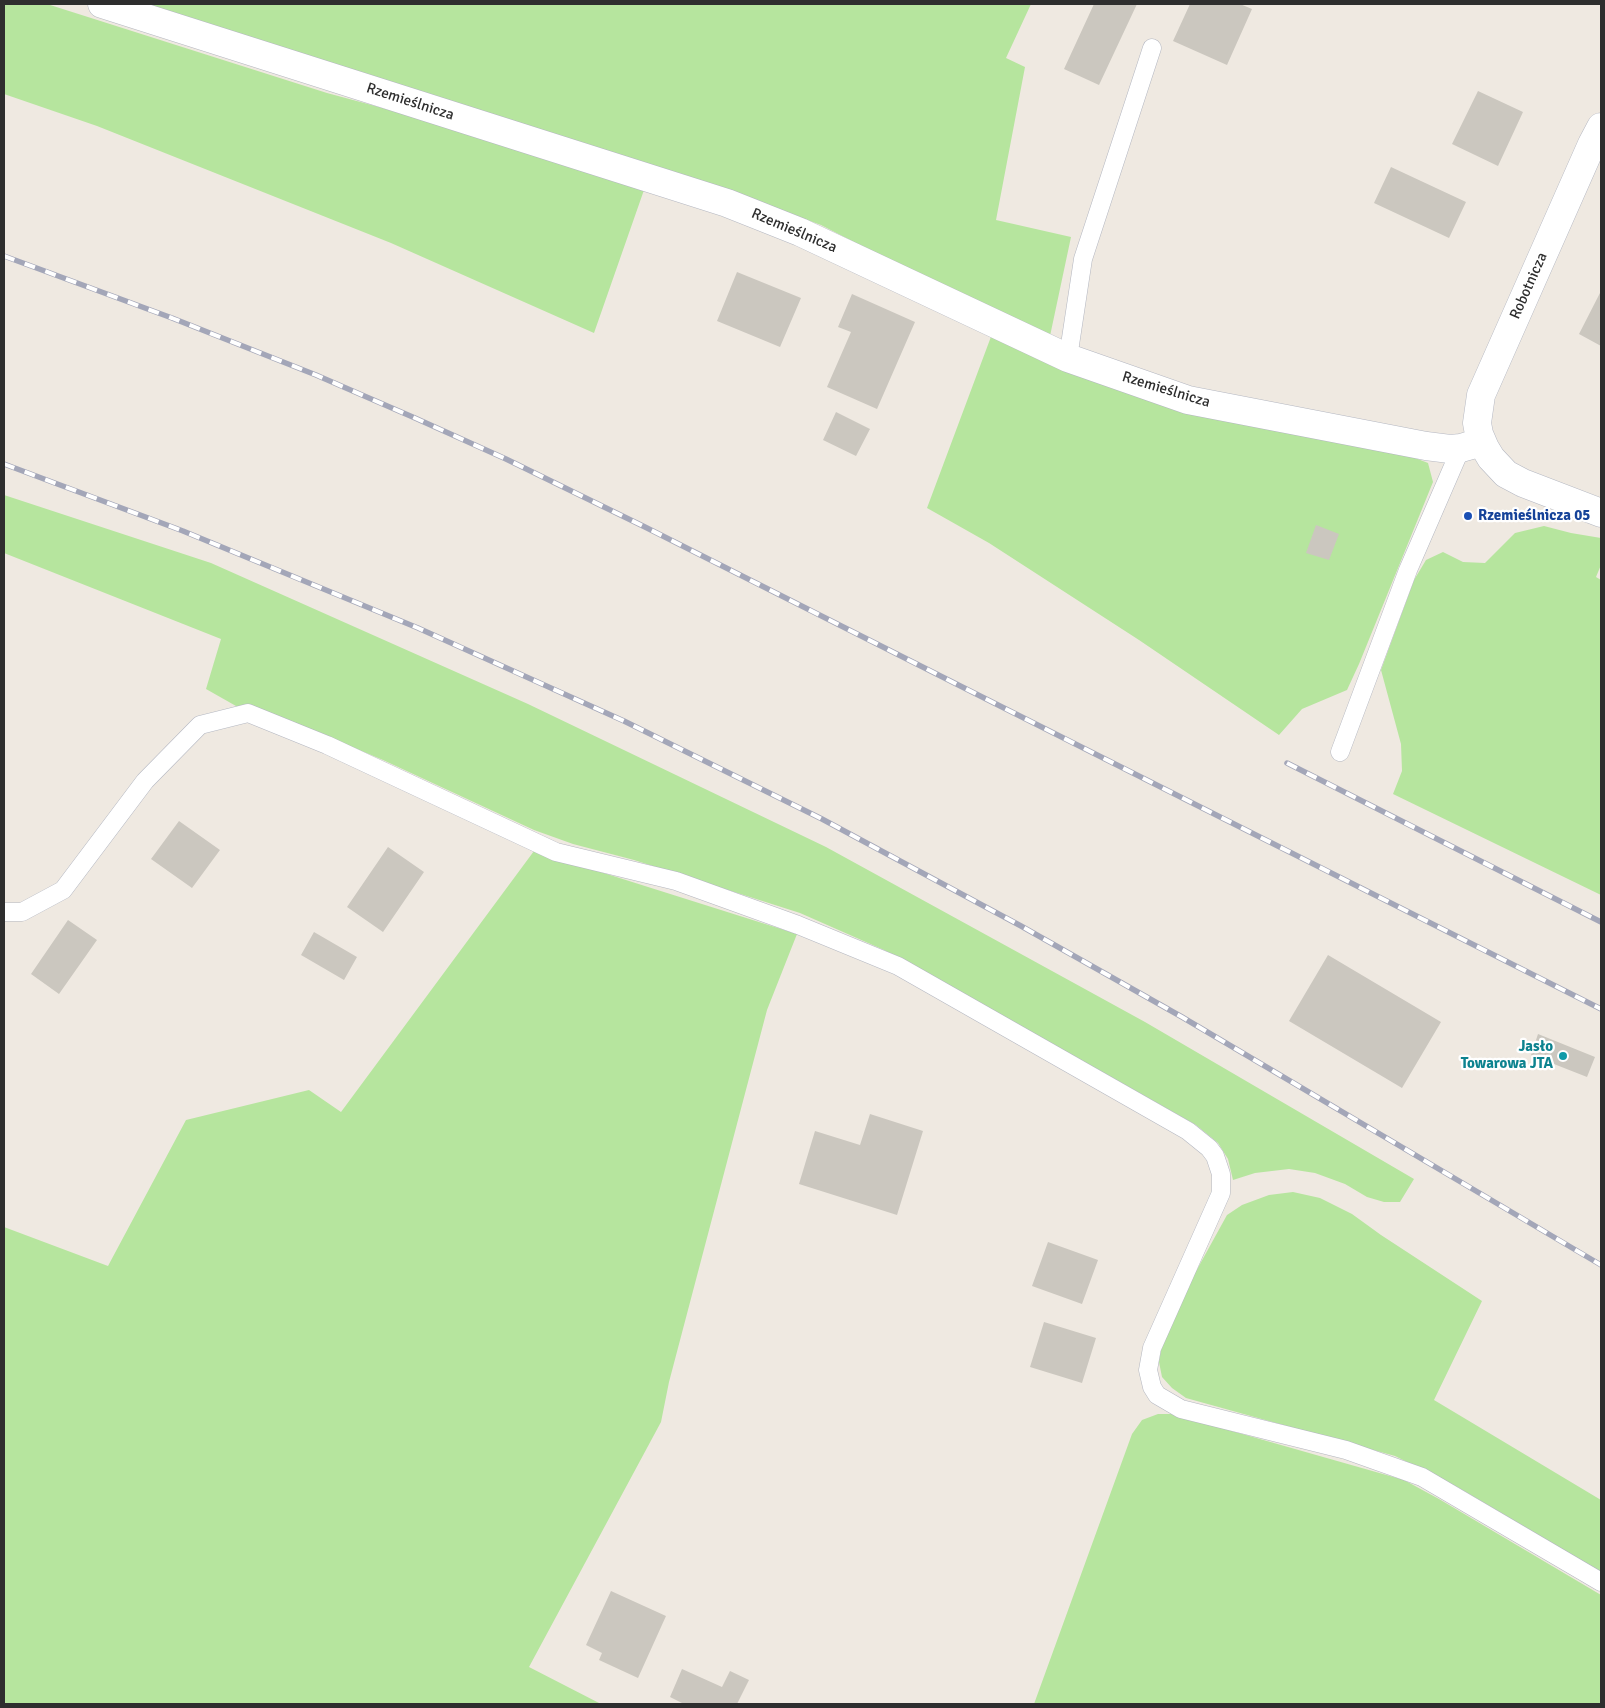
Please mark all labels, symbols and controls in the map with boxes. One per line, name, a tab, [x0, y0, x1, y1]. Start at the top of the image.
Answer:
street label: Rzemieślnicza	[364, 79, 456, 125]
street label: Rzemieślnicza	[749, 205, 839, 257]
street label: Robotnicza	[1506, 250, 1552, 322]
street label: Rzemieślnicza	[1120, 368, 1212, 412]
place label: Rzemieślnicza 05	[1478, 507, 1590, 525]
marker: Rzemieślnicza 05	[1462, 510, 1474, 522]
place label: Jasło Towarowa JTA	[1461, 1038, 1553, 1073]
marker: Jasło Towarowa JTA	[1557, 1050, 1569, 1062]

